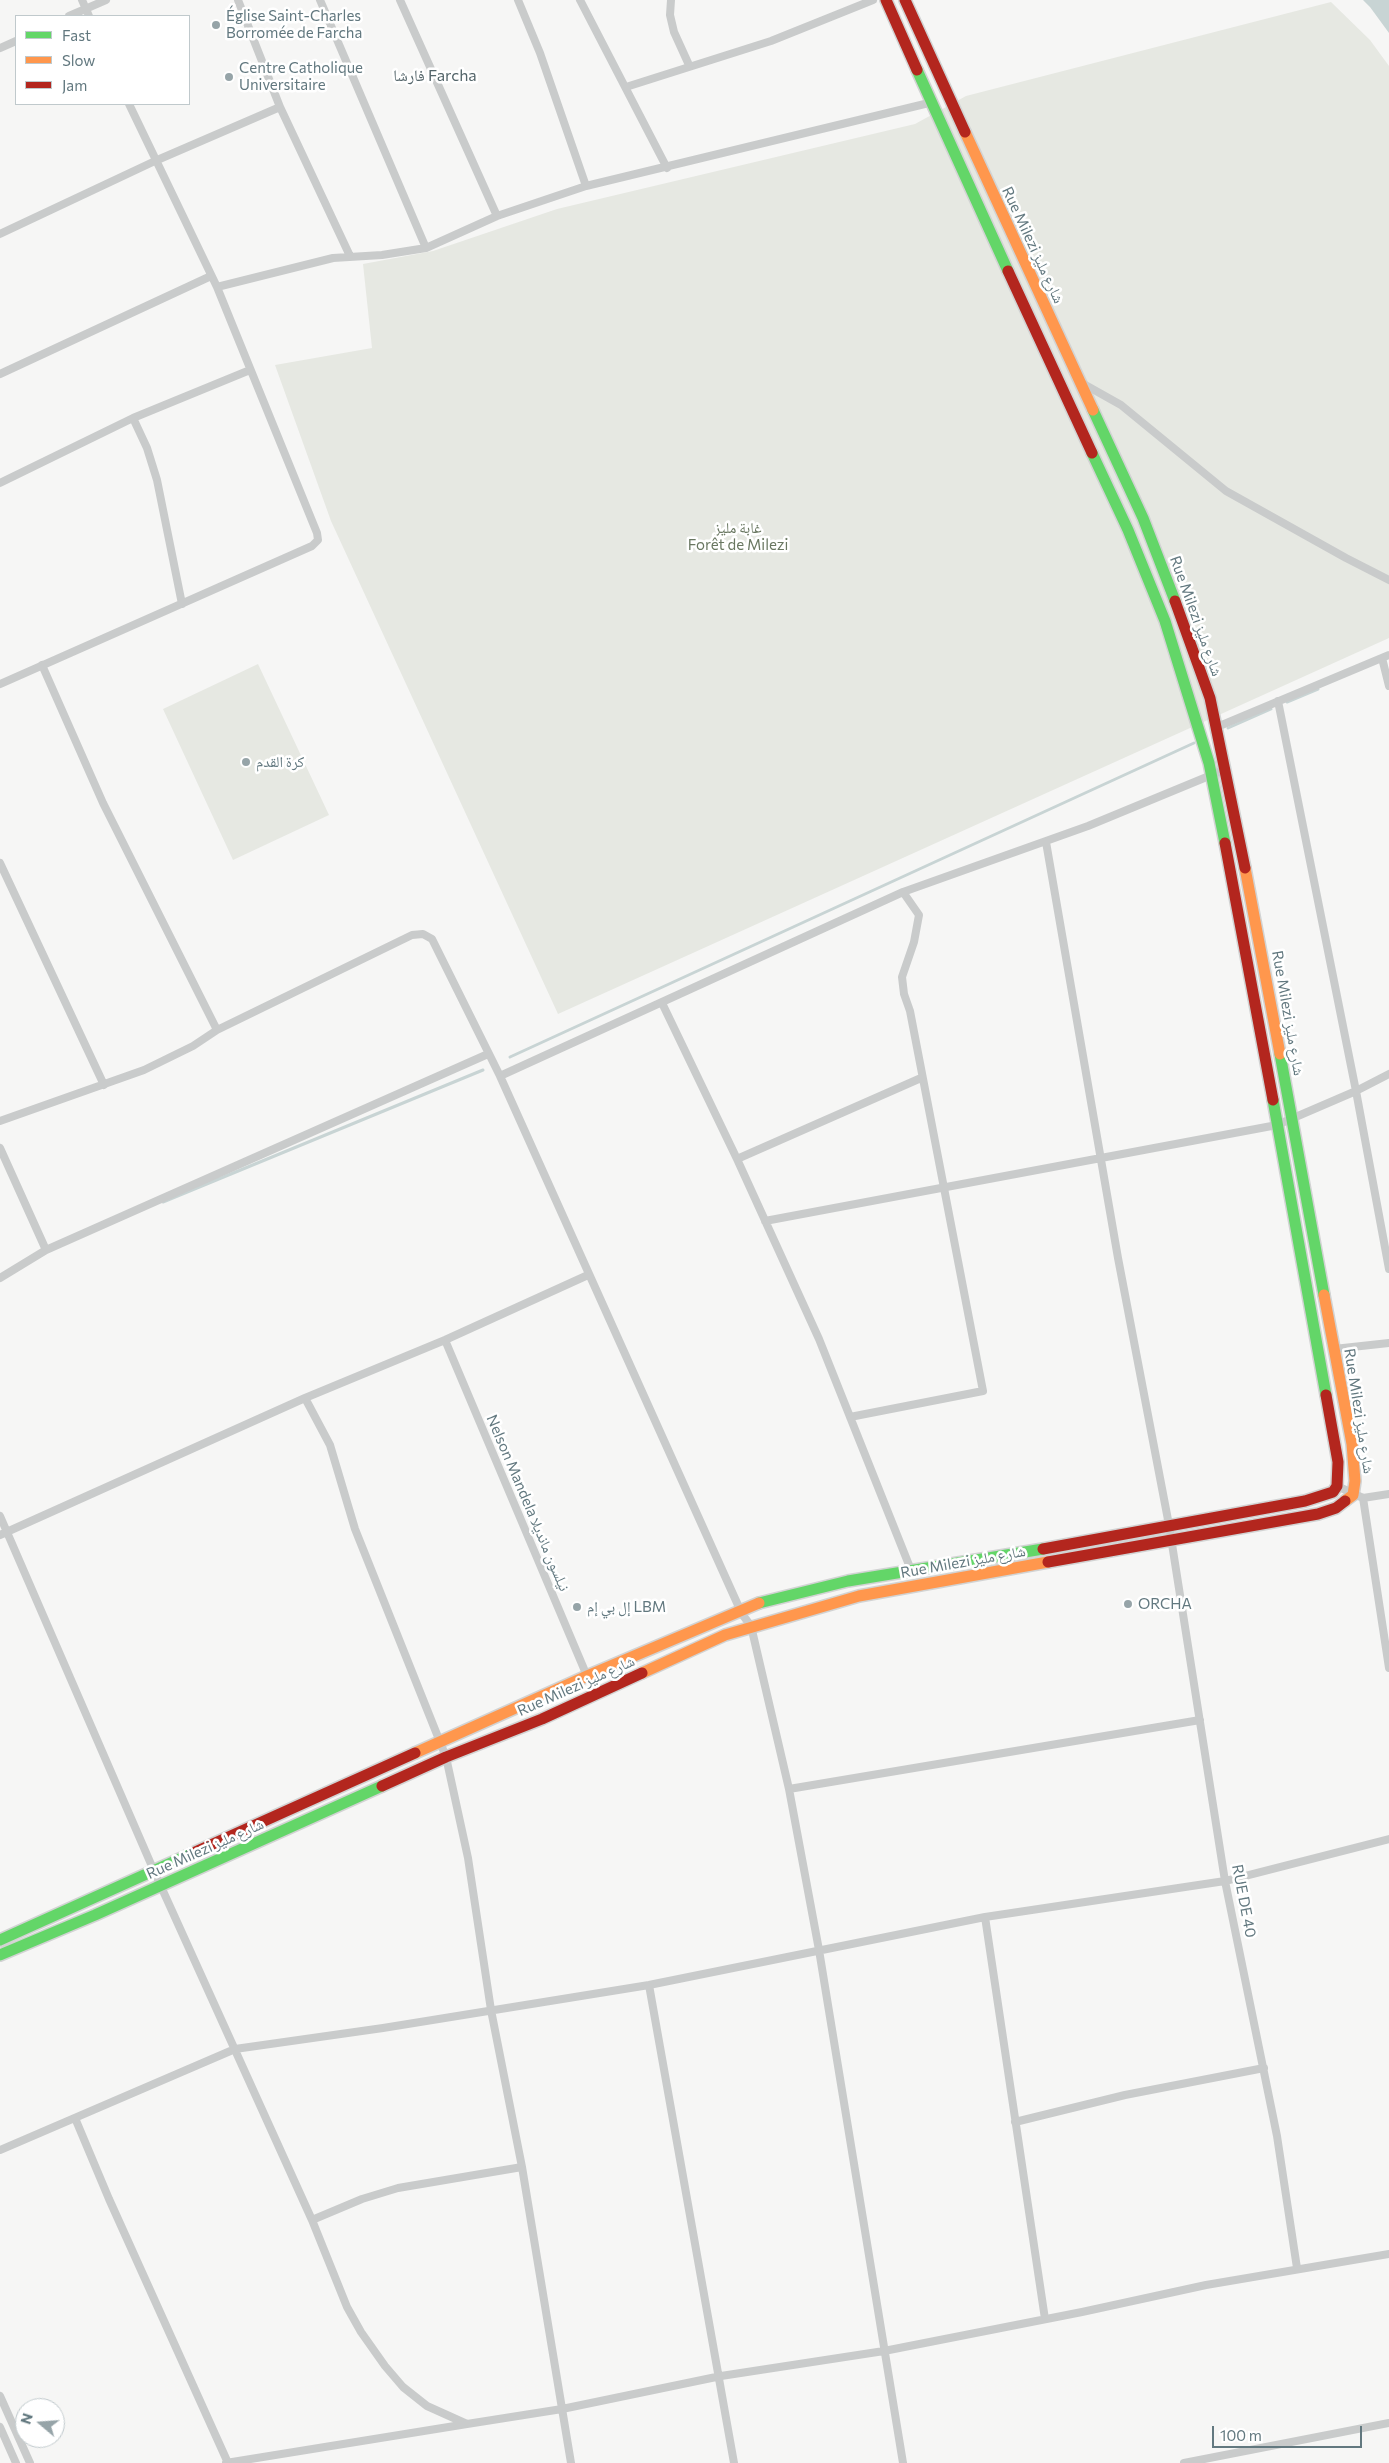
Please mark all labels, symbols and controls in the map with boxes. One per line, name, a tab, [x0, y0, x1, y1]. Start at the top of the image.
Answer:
place label: Église Saint-Charles Borromée de Farcha	[226, 7, 362, 42]
legend	[15, 15, 190, 105]
marker: Église Saint-Charles Borromée de Farcha	[210, 19, 222, 31]
text: Fast	[62, 26, 91, 44]
text: Slow	[62, 51, 95, 69]
place label: Centre Catholique Universitaire	[239, 59, 363, 94]
district label: فارشا Farcha	[393, 66, 477, 86]
marker: Centre Catholique Universitaire	[223, 71, 235, 83]
text: Jam	[62, 76, 87, 94]
street label: Rue Milezi شارع مليز	[998, 184, 1068, 306]
park label: غابة مليز Forêt de Milezi	[688, 519, 788, 554]
street label: Rue Milezi شارع مليز	[1166, 553, 1226, 679]
place label: كرة القدم	[256, 753, 304, 771]
marker: كرة القدم	[240, 756, 252, 768]
street label: Rue Milezi شارع مليز	[1268, 949, 1308, 1077]
street label: Rue Milezi شارع مليز	[1340, 1347, 1378, 1475]
street label: Nelson Mandela نيلسون مانديلا	[483, 1412, 573, 1594]
street label: Rue Milezi شارع مليز	[899, 1542, 1027, 1582]
place label: ORCHA	[1138, 1595, 1192, 1613]
place label: إل بي إم LBM	[587, 1598, 666, 1616]
marker: ORCHA	[1122, 1598, 1134, 1610]
marker: إل بي إم LBM	[571, 1601, 583, 1613]
street label: Rue Milezi شارع مليز	[515, 1652, 637, 1720]
street label: Rue Milezi شارع مليز	[144, 1815, 266, 1883]
street label: RUE DE 40	[1228, 1863, 1260, 1939]
north arrow	[15, 2398, 65, 2448]
text: N	[17, 2411, 36, 2426]
scale bar	[1214, 2416, 1364, 2448]
text: 100 m	[1220, 2426, 1262, 2444]

